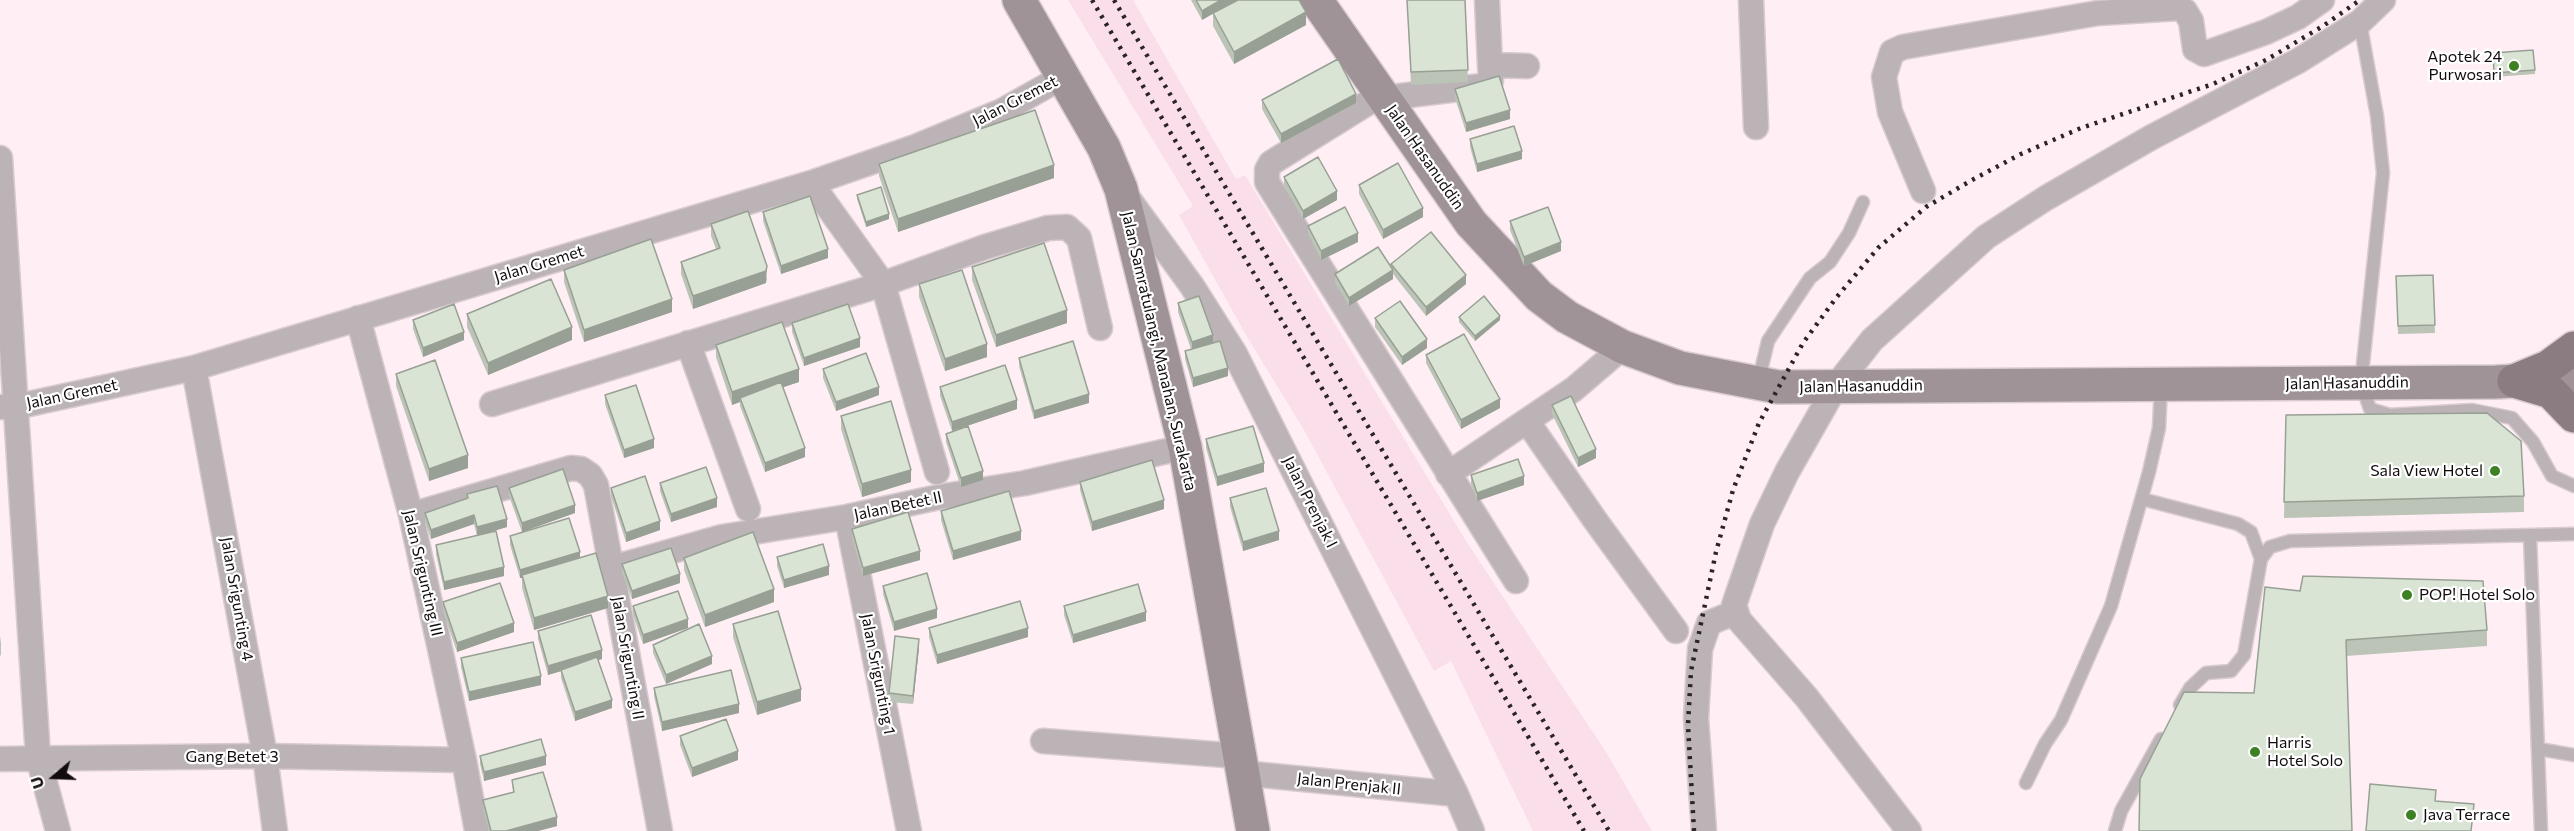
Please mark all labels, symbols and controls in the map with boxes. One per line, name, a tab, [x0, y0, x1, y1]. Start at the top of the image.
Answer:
place label: Apotek 24 Purwosari	[2427, 47, 2502, 85]
marker: Apotek 24 Purwosari	[2507, 59, 2521, 73]
street label: Jalan Gremet	[969, 71, 1061, 131]
street label: Jalan Hasanuddin	[1382, 101, 1468, 213]
street label: Jalan Samratulangi, Manahan, Surakarta	[1117, 209, 1201, 493]
street label: Jalan Gremet	[492, 241, 586, 287]
street label: Jalan Hasanuddin	[2285, 372, 2409, 394]
street label: Jalan Gremet	[25, 375, 119, 413]
street label: Jalan Hasanuddin	[1799, 375, 1923, 397]
street label: Jalan Prenjak I	[1279, 453, 1341, 551]
place label: Sala View Hotel	[2370, 461, 2483, 481]
marker: Sala View Hotel	[2488, 464, 2502, 478]
street label: Jalan Betet II	[852, 487, 944, 525]
street label: Jalan Srigunting III	[399, 508, 447, 638]
street label: Jalan Srigunting 4	[217, 536, 257, 662]
place label: POP! Hotel Solo	[2419, 585, 2535, 605]
marker: POP! Hotel Solo	[2400, 588, 2414, 602]
street label: Jalan Srigunting II	[608, 595, 648, 721]
street label: Jalan Srigunting 1	[857, 612, 899, 736]
place label: Harris Hotel Solo	[2267, 733, 2343, 771]
marker: Harris Hotel Solo	[2248, 745, 2262, 759]
north arrow	[24, 747, 84, 807]
street label: Gang Betet 3	[185, 747, 279, 767]
street label: Jalan Prenjak II	[1296, 769, 1402, 799]
text: U	[26, 774, 47, 792]
place label: Java Terrace	[2423, 805, 2510, 825]
marker: Java Terrace	[2404, 808, 2418, 822]

